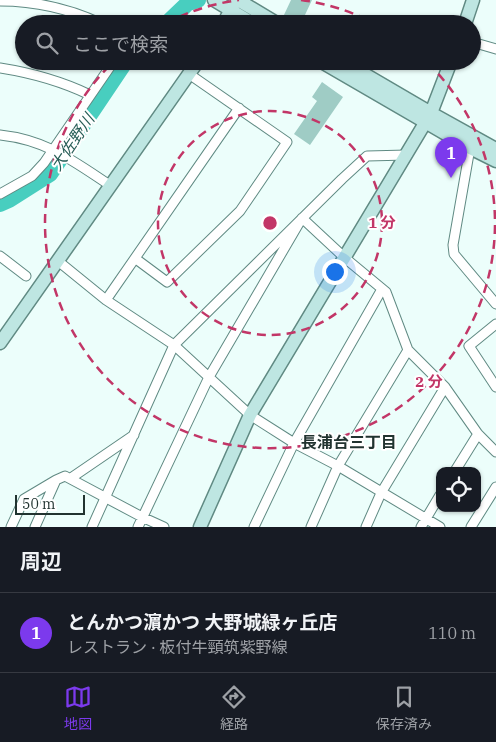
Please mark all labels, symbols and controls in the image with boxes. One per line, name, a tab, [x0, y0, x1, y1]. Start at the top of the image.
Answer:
search box	[15, 15, 481, 70]
icon: search	[33, 29, 61, 57]
text: ここで検索	[73, 32, 168, 56]
water label: 大佐野川	[46, 108, 99, 174]
pin: 1	[435, 137, 467, 178]
text: 1 分	[368, 213, 396, 232]
centre of rings	[261, 214, 279, 232]
your location	[322, 259, 348, 285]
text: 2 分	[415, 372, 443, 391]
district label: 長浦台三丁目	[301, 432, 397, 452]
map controls	[436, 467, 481, 512]
button: locate	[436, 467, 481, 512]
scale bar	[15, 492, 85, 515]
text: 50 m	[22, 495, 55, 513]
text: 周辺	[20, 547, 62, 575]
text: とんかつ濵かつ 大野城緑ヶ丘店	[67, 610, 337, 634]
text: 1	[31, 623, 41, 643]
text: 110 m	[428, 623, 476, 643]
text: レストラン · 板付牛頸筑紫野線	[67, 637, 288, 657]
tab: 地図	[64, 683, 92, 733]
tab: 経路	[220, 683, 248, 733]
tab: 保存済み	[376, 683, 432, 733]

